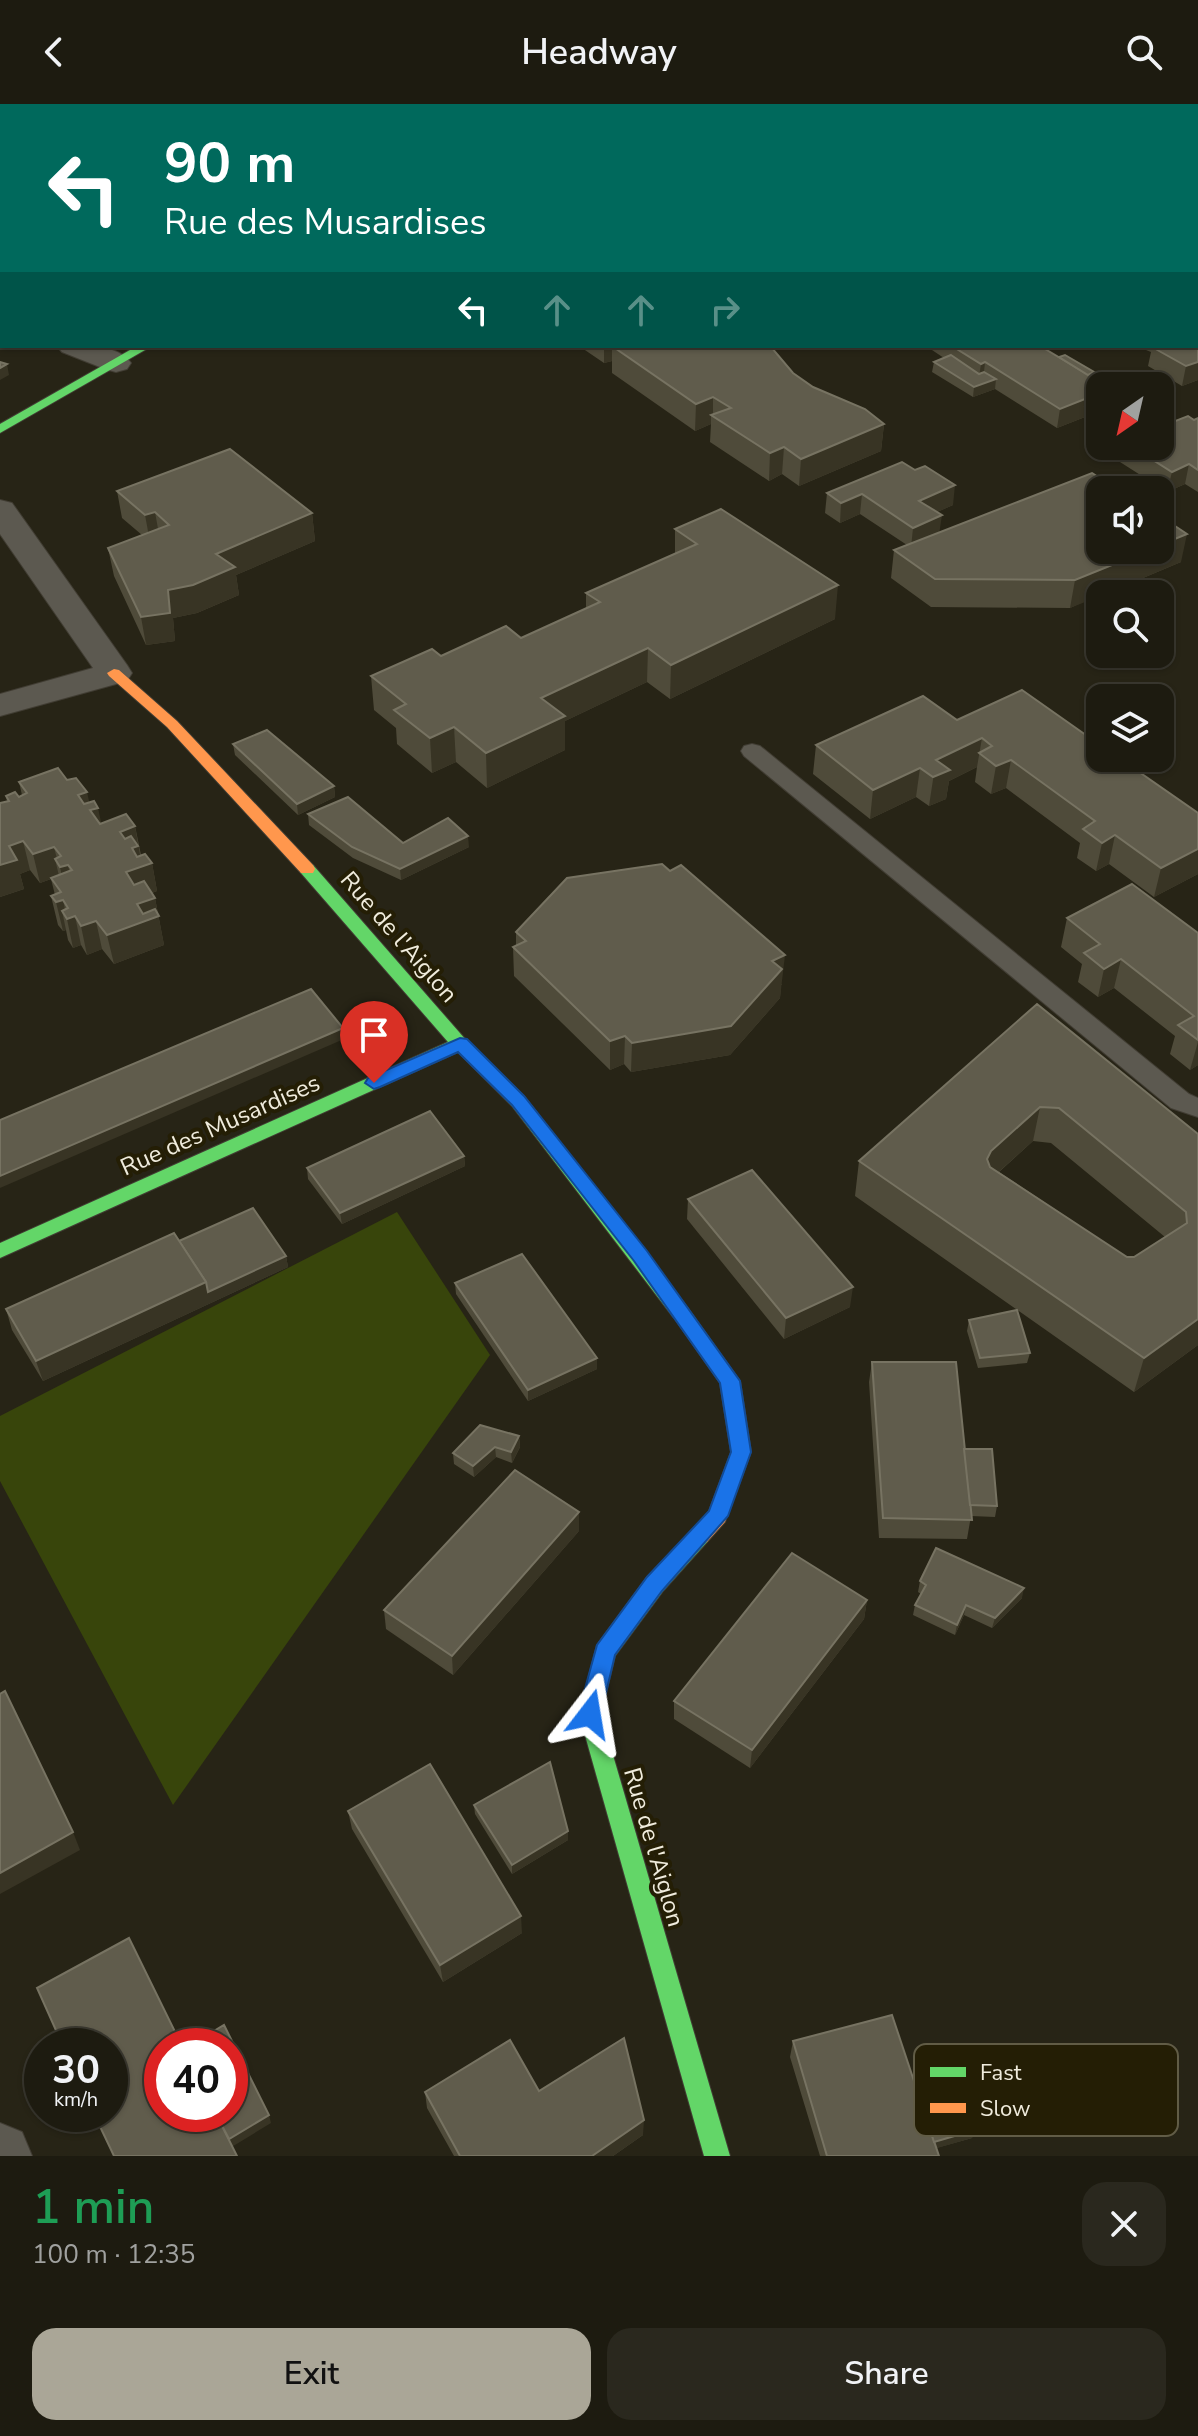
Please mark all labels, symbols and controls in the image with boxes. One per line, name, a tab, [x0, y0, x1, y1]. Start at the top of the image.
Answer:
text: Headway	[521, 28, 677, 77]
icon: back	[32, 30, 76, 74]
icon: search	[1122, 30, 1166, 74]
text: 90 m	[164, 125, 295, 202]
icon: left	[32, 136, 136, 240]
text: Rue des Musardises	[164, 198, 487, 247]
icon: left	[451, 288, 495, 332]
icon: ahead	[535, 288, 579, 332]
icon: ahead	[619, 288, 663, 332]
icon: right	[703, 288, 747, 332]
north arrow	[1086, 372, 1174, 460]
map controls	[1086, 372, 1174, 772]
button: sound	[1086, 476, 1174, 564]
button: search	[1086, 580, 1174, 668]
button: layers	[1086, 684, 1174, 772]
street label: Rue de l'Aiglon	[333, 865, 465, 1009]
pin	[340, 1001, 408, 1083]
icon: arrive	[352, 1013, 396, 1057]
street label: Rue des Musardises	[115, 1067, 325, 1183]
position arrow	[548, 1672, 632, 1756]
street label: Rue de l'Aiglon	[616, 1764, 692, 1930]
speed limit sign: 40	[144, 2028, 248, 2132]
text: 30	[52, 2043, 100, 2097]
legend	[914, 2044, 1178, 2136]
text: Fast	[980, 2058, 1022, 2088]
text: km/h	[54, 2086, 98, 2113]
text: Slow	[980, 2094, 1031, 2124]
text: 1 min	[32, 2174, 154, 2240]
button: close	[1082, 2182, 1166, 2266]
text: 100 m · 12:35	[32, 2237, 195, 2272]
button: Exit	[32, 2328, 591, 2420]
button: Share	[607, 2328, 1166, 2420]

